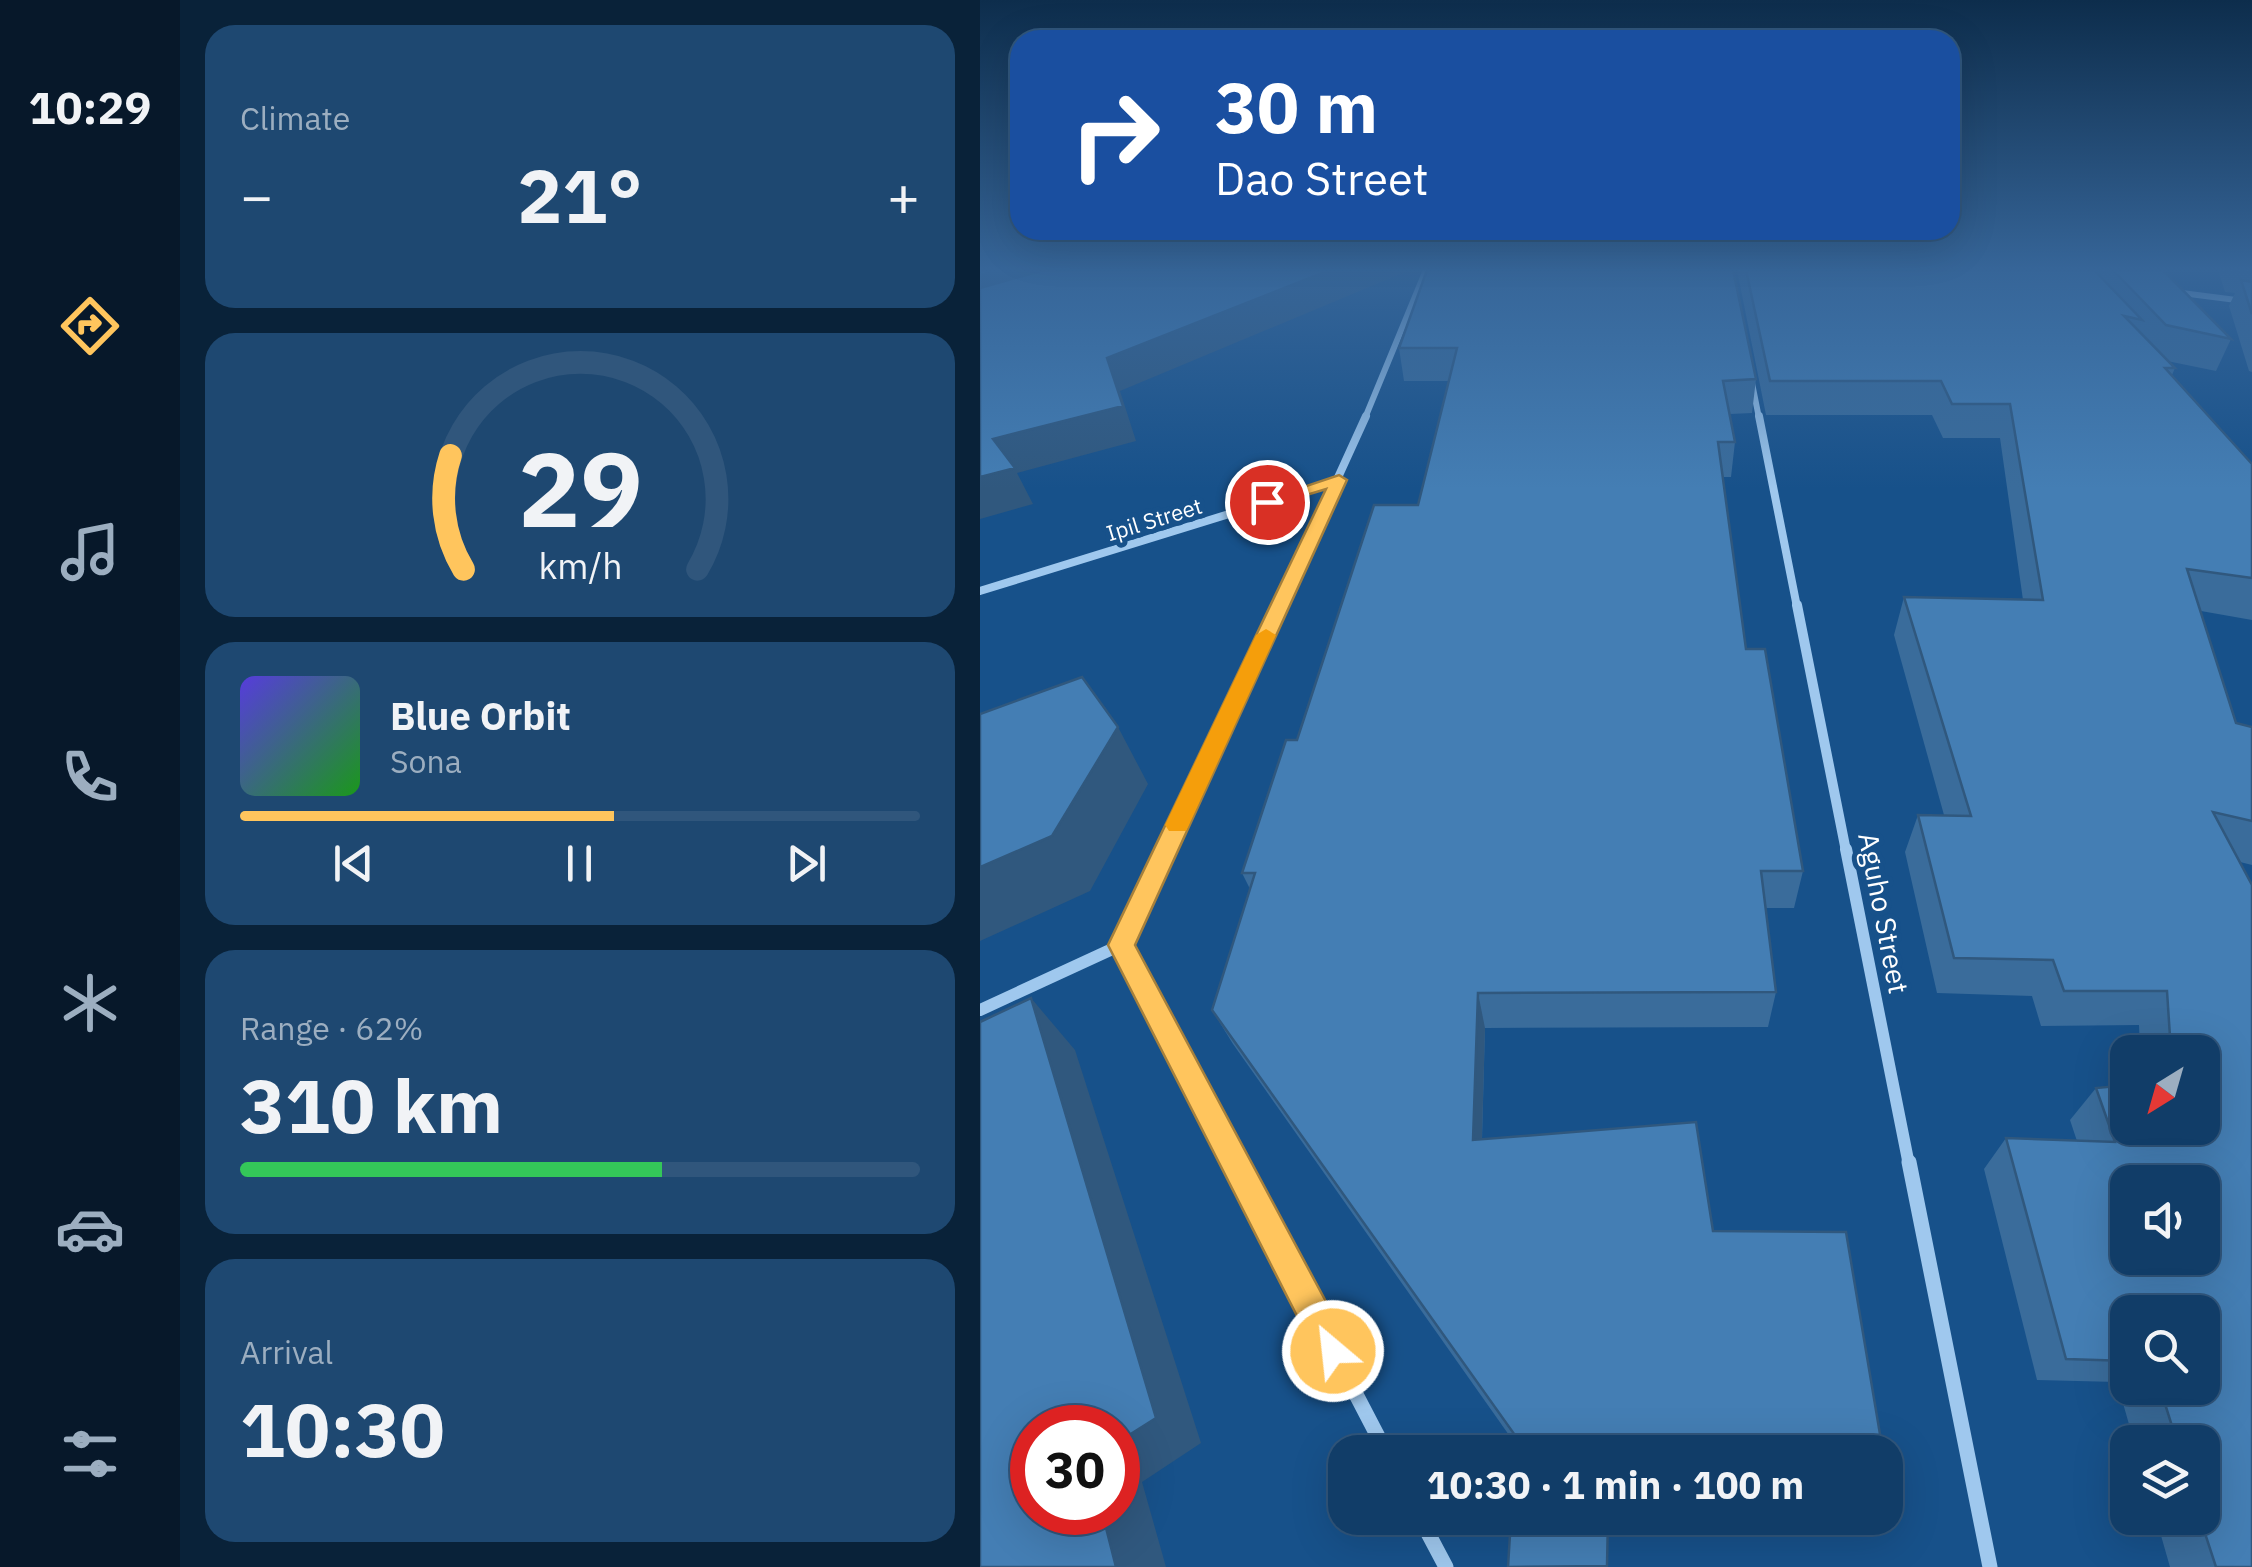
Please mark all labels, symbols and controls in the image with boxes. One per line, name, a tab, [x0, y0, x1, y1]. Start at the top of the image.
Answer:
text: 30 m	[1215, 61, 1378, 152]
icon: right	[1050, 70, 1180, 200]
text: 10:29	[29, 78, 151, 136]
text: Climate	[240, 97, 350, 139]
text: 21°	[517, 146, 643, 244]
text: Dao Street	[1215, 149, 1428, 207]
text: −	[240, 160, 273, 231]
text: +	[887, 160, 920, 231]
icon: directions	[55, 291, 125, 361]
text: 29	[518, 420, 642, 556]
pin	[1225, 460, 1310, 545]
icon: arrive	[1240, 475, 1295, 530]
street label: Ipil Street	[1103, 491, 1205, 547]
icon: music	[55, 517, 125, 587]
text: km/h	[538, 542, 622, 589]
text: Blue Orbit	[390, 691, 571, 740]
text: Sona	[390, 740, 462, 782]
icon: phone	[55, 742, 125, 812]
street label: Aguho Street	[1850, 829, 1918, 997]
icon: previous	[326, 836, 381, 891]
icon: pause	[552, 836, 607, 891]
icon: next	[779, 836, 834, 891]
icon: climate	[55, 968, 125, 1038]
text: Range · 62%	[240, 1007, 423, 1049]
north arrow	[2110, 1035, 2220, 1145]
map controls	[2110, 1035, 2220, 1535]
text: 310 km	[240, 1056, 503, 1154]
button: sound	[2110, 1165, 2220, 1275]
icon: car	[55, 1194, 125, 1264]
button: search	[2110, 1295, 2220, 1405]
position arrow	[1281, 1299, 1385, 1403]
text: Arrival	[240, 1331, 333, 1373]
text: 10:30	[240, 1380, 445, 1478]
speed limit sign: 30	[1010, 1405, 1140, 1535]
icon: filters	[55, 1419, 125, 1489]
button: layers	[2110, 1425, 2220, 1535]
text: 10:30 · 1 min · 100 m	[1427, 1460, 1804, 1509]

